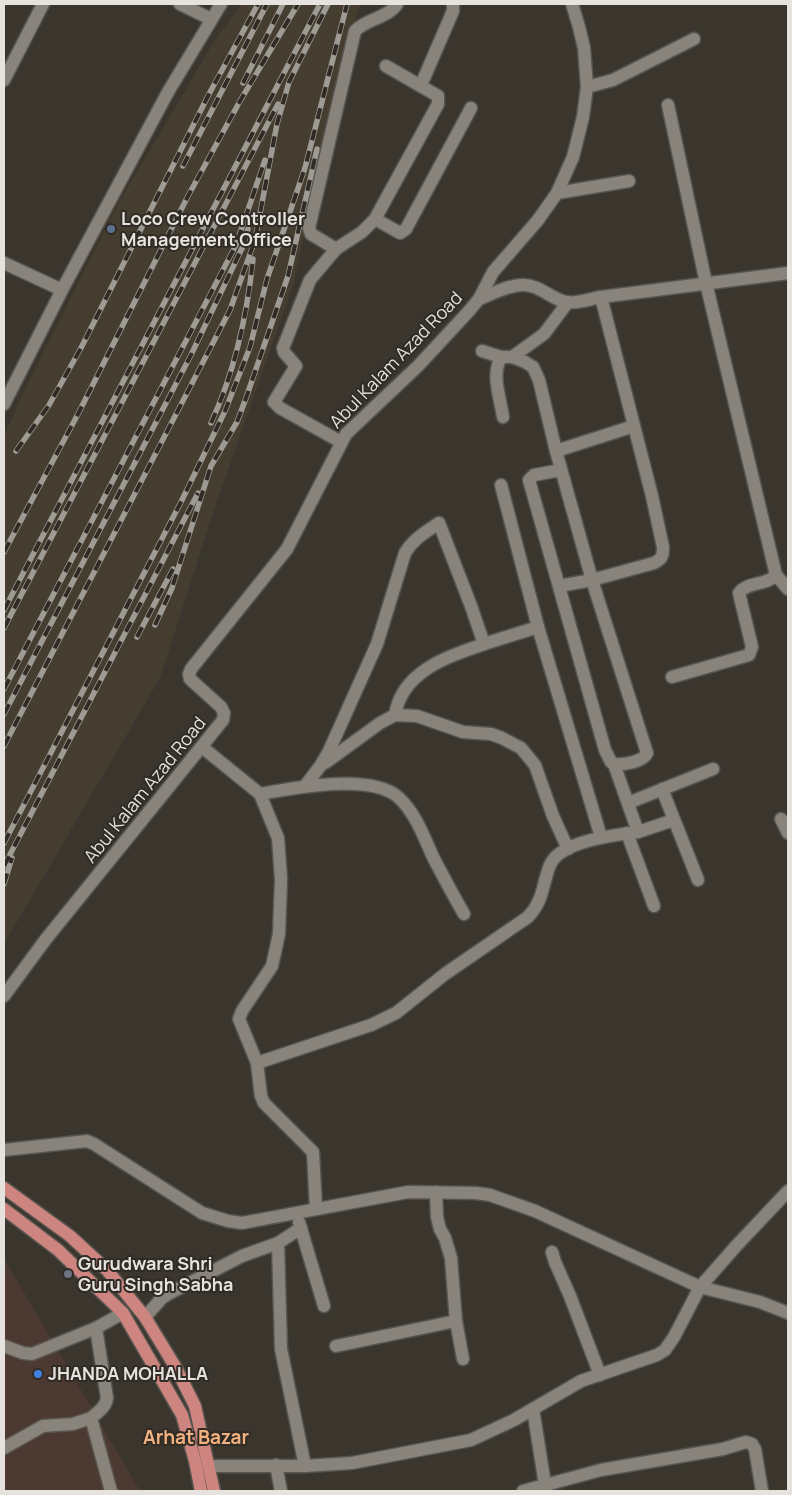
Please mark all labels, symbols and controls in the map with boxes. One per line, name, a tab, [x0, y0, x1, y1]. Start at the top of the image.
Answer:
place label: Loco Crew Controller Management Office	[121, 206, 305, 251]
marker: Loco Crew Controller Management Office	[105, 223, 117, 235]
street label: Abul Kalam Azad Road	[324, 286, 467, 433]
street label: Abul Kalam Azad Road	[78, 711, 211, 867]
place label: Gurudwara Shri Guru Singh Sabha	[78, 1251, 234, 1296]
marker: Gurudwara Shri Guru Singh Sabha	[62, 1268, 74, 1280]
place label: JHANDA MOHALLA	[48, 1361, 208, 1385]
marker: JHANDA MOHALLA	[32, 1368, 44, 1380]
district label: Arhat Bazar	[143, 1424, 250, 1450]

